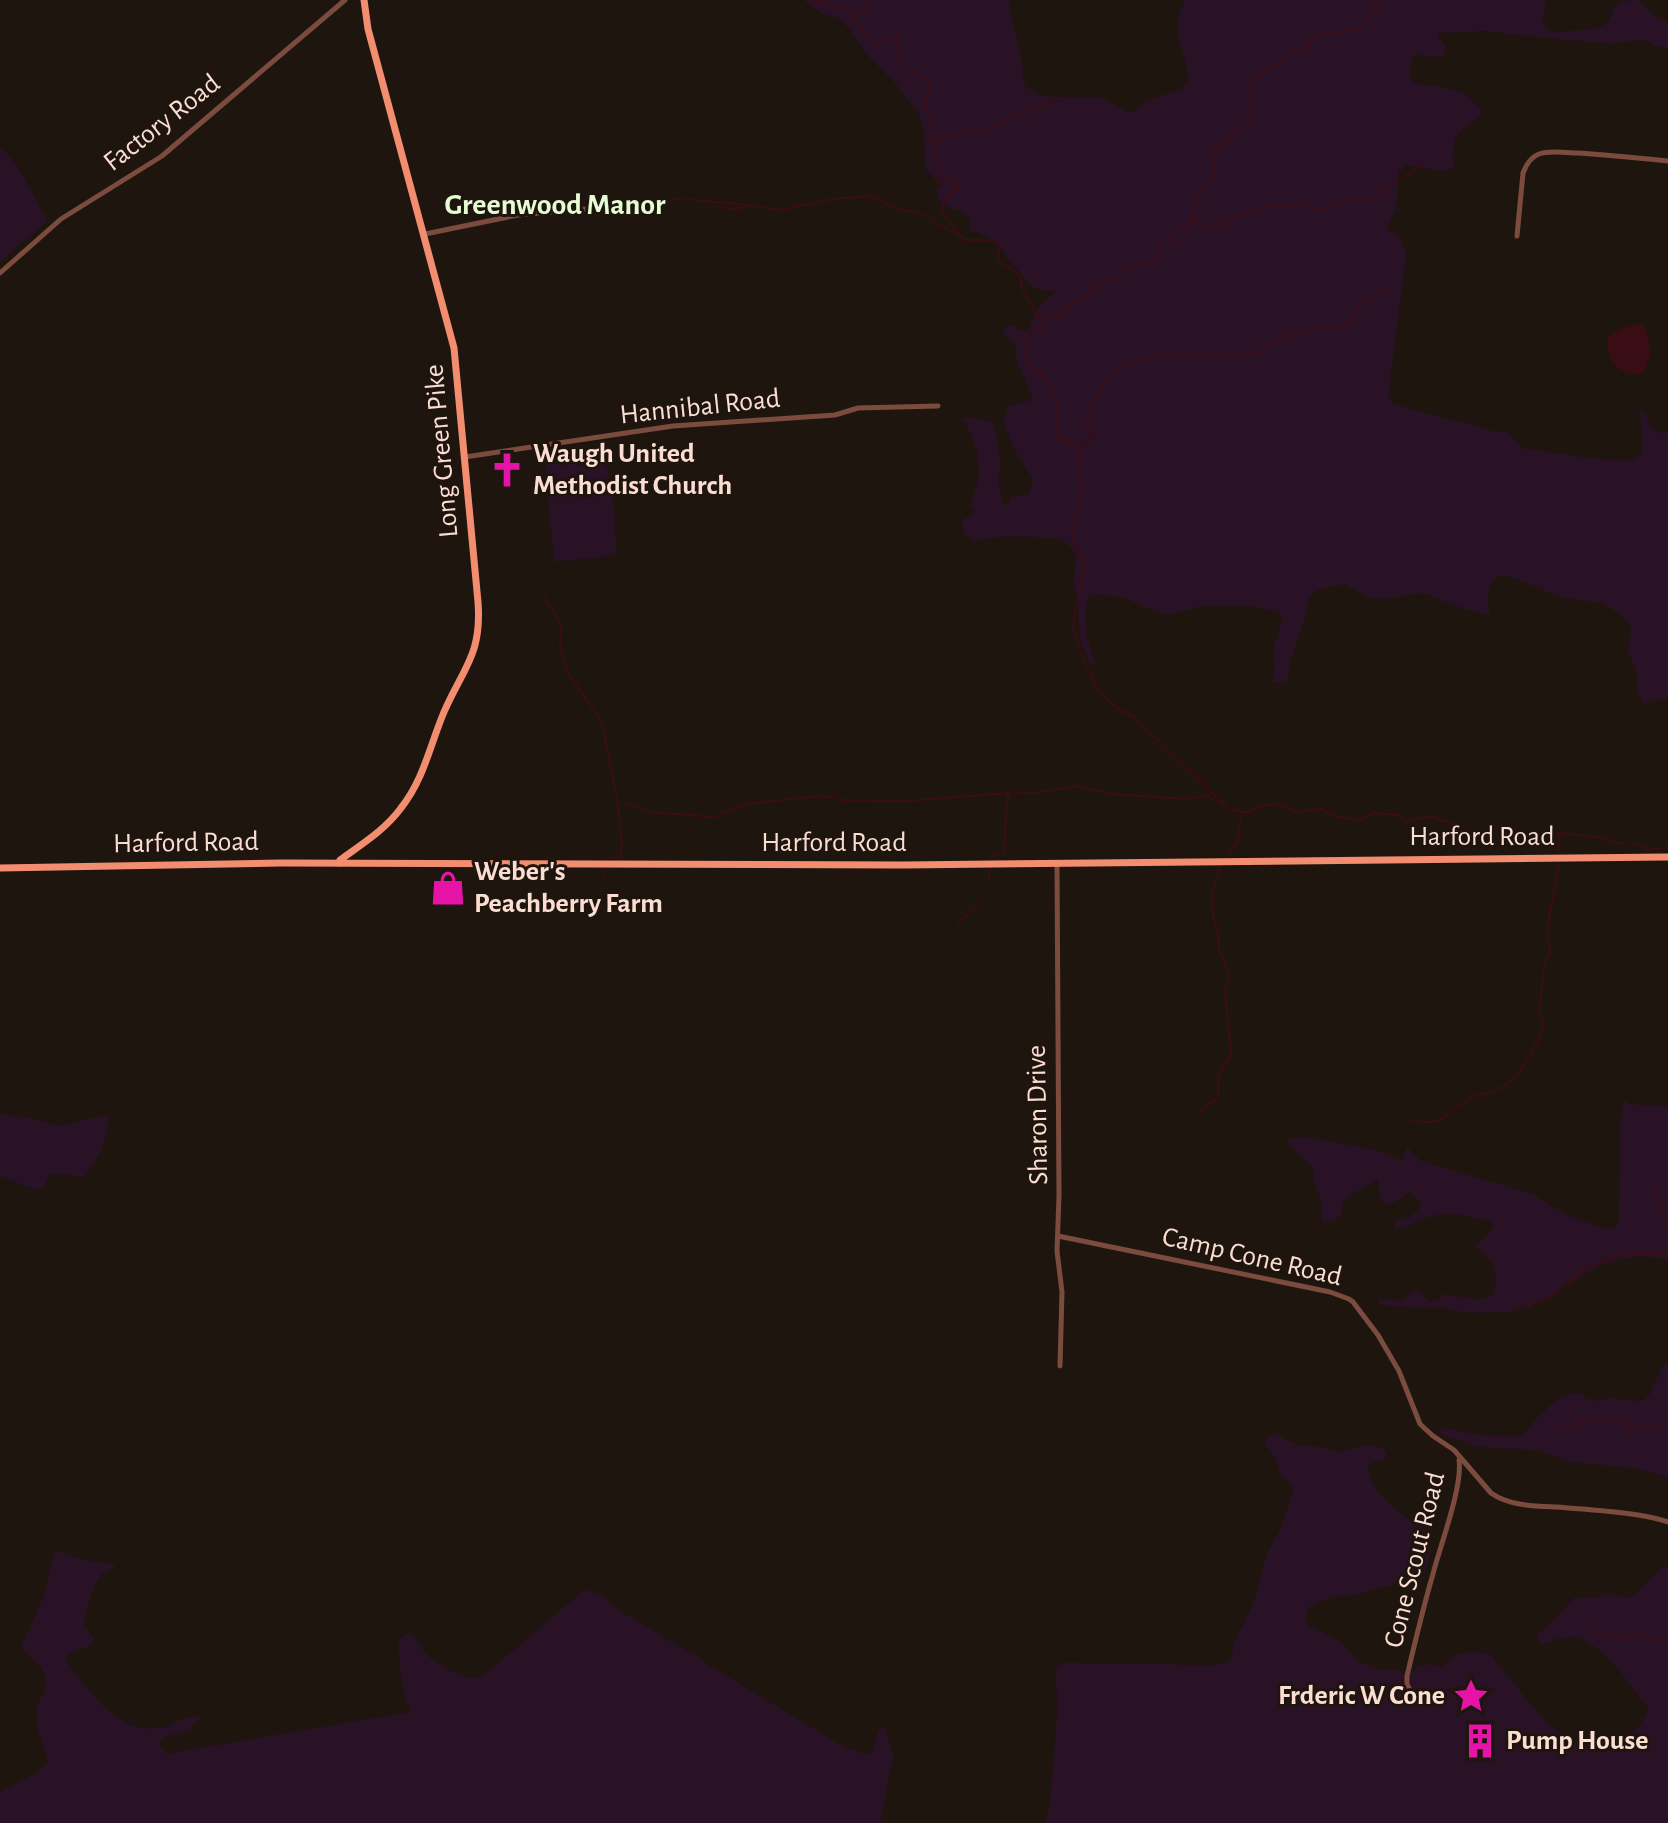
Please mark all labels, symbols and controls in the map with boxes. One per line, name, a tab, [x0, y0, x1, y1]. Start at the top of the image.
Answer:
street label: Factory Road	[99, 69, 225, 177]
district label: Greenwood Manor	[445, 190, 666, 220]
street label: Long Green Pike	[420, 363, 464, 539]
street label: Hannibal Road	[618, 385, 782, 429]
place label: Waugh United Methodist Church	[533, 440, 732, 500]
church icon: Waugh United Methodist Church	[488, 451, 526, 489]
street label: Harford Road	[1409, 823, 1555, 851]
street label: Harford Road	[113, 828, 259, 858]
street label: Harford Road	[761, 829, 907, 857]
place label: Weber's Peachberry Farm	[474, 858, 663, 918]
shop icon: Weber's Peachberry Farm	[429, 869, 467, 907]
street label: Sharon Drive	[1023, 1045, 1053, 1185]
street label: Camp Cone Road	[1159, 1223, 1345, 1291]
street label: Cone Scout Road	[1380, 1469, 1450, 1651]
place icon: Frderic W Cone	[1452, 1677, 1490, 1715]
place label: Frderic W Cone	[1278, 1682, 1445, 1710]
building icon: Pump House	[1461, 1722, 1499, 1760]
place label: Pump House	[1506, 1727, 1648, 1755]

